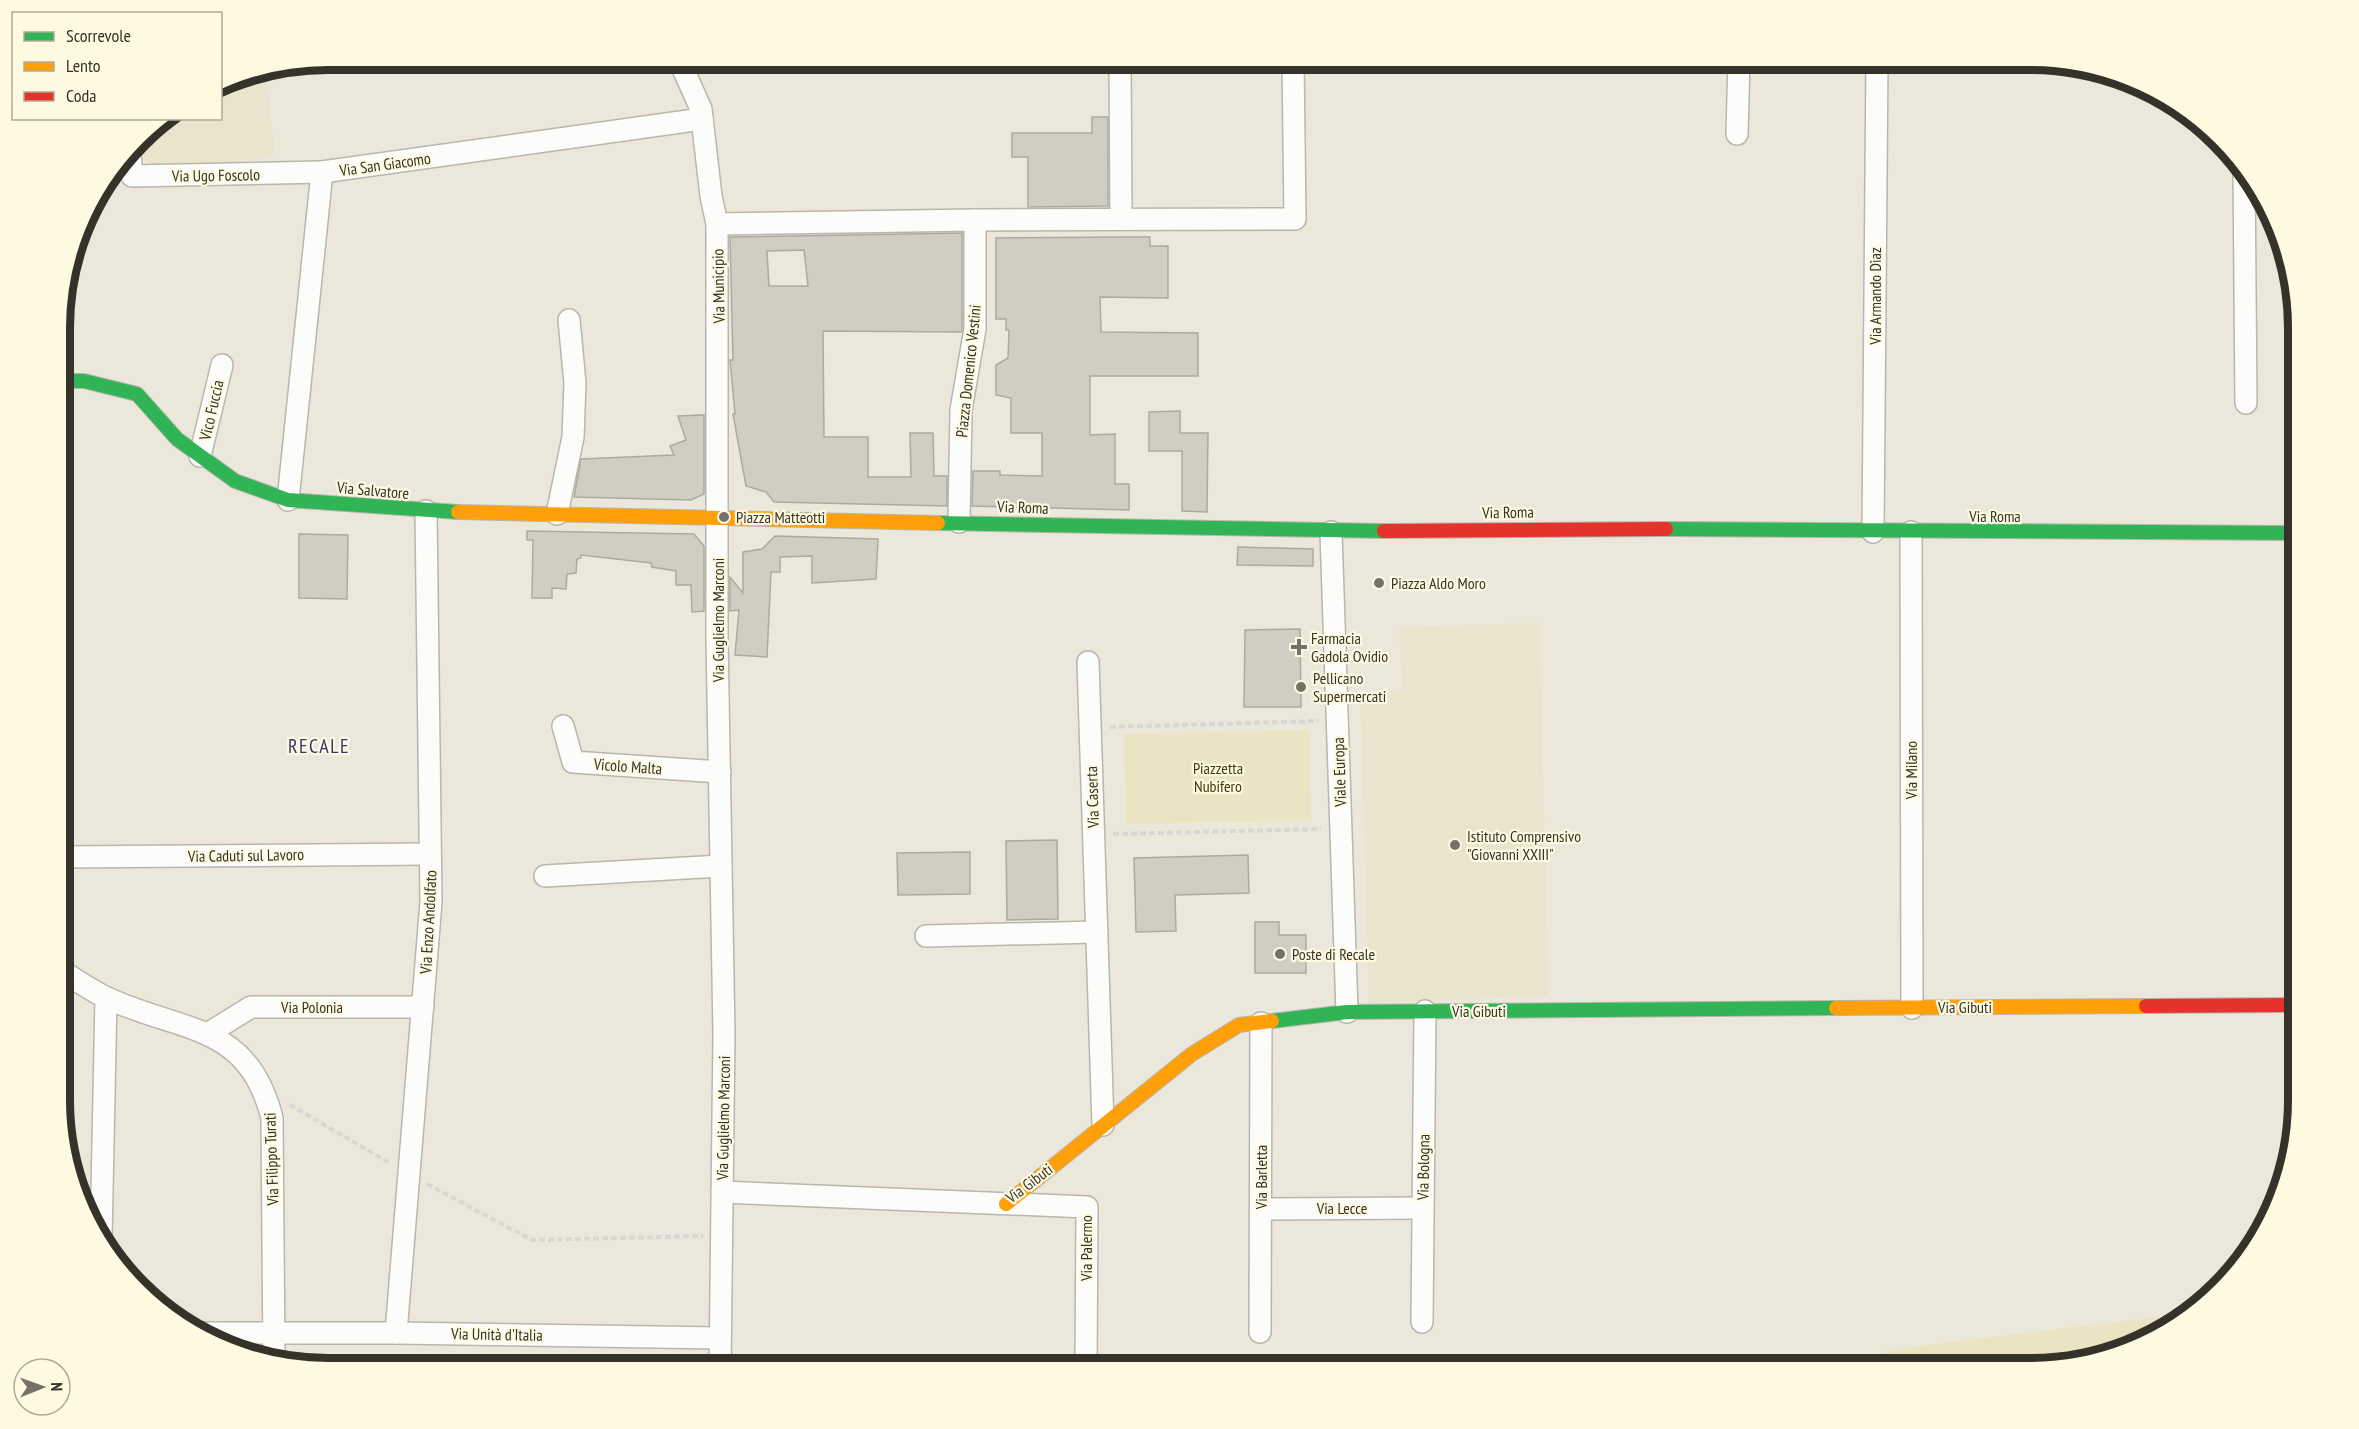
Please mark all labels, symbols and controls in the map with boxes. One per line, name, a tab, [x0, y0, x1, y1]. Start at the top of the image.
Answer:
legend	[12, 12, 222, 120]
text: Scorrevole	[66, 24, 131, 47]
text: Lento	[66, 54, 101, 77]
text: Coda	[66, 84, 97, 107]
street label: Via San Giacomo	[337, 148, 432, 180]
street label: Via Ugo Foscolo	[171, 164, 260, 186]
street label: Via Armando Dìaz	[1865, 247, 1885, 346]
street label: Via Municipio	[707, 248, 729, 325]
street label: Piazza Domenico Vestini	[951, 304, 985, 438]
street label: Vico Fuccia	[194, 378, 228, 443]
street label: Via Salvatore	[335, 477, 410, 503]
street label: Via Roma	[996, 496, 1049, 518]
street label: Via Roma	[1481, 502, 1534, 522]
street label: Via Roma	[1968, 506, 2021, 526]
place label: Piazza Matteotti	[736, 507, 825, 527]
marker: Piazza Matteotti	[717, 510, 731, 524]
street label: Via Guglielmo Marconi	[708, 558, 728, 683]
place label: Piazza Aldo Moro	[1391, 573, 1486, 593]
marker: Piazza Aldo Moro	[1372, 576, 1386, 590]
place label: Farmacia Gadola Ovidio	[1311, 628, 1388, 666]
marker: Farmacia Gadola Ovidio	[1292, 640, 1306, 654]
place label: Pellicano Supermercati	[1313, 668, 1386, 706]
marker: Pellicano Supermercati	[1294, 680, 1308, 694]
district label: RECALE	[288, 733, 350, 759]
street label: Viale Europa	[1328, 737, 1350, 808]
street label: Via Milano	[1901, 741, 1921, 800]
street label: Vicolo Malta	[592, 754, 663, 778]
park label: Piazzetta Nubifero	[1193, 758, 1243, 796]
street label: Via Caserta	[1081, 766, 1103, 829]
place label: Istituto Comprensivo "Giovanni XXIII"	[1467, 826, 1581, 864]
marker: Istituto Comprensivo "Giovanni XXIII"	[1448, 838, 1462, 852]
street label: Via Caduti sul Lavoro	[187, 844, 304, 866]
street label: Via Enzo Andolfato	[415, 870, 441, 975]
place label: Poste di Recale	[1292, 944, 1375, 964]
marker: Poste di Recale	[1273, 947, 1287, 961]
street label: Via Polonia	[280, 997, 343, 1017]
street label: Via Gibuti	[1937, 997, 1992, 1017]
street label: Via Gibuti	[1451, 1001, 1506, 1021]
street label: Via Guglielmo Marconi	[712, 1056, 734, 1181]
street label: Via Filippo Turati	[259, 1112, 283, 1207]
street label: Via Bologna	[1412, 1134, 1434, 1201]
street label: Via Barletta	[1251, 1145, 1271, 1210]
street label: Via Gibuti	[1001, 1159, 1056, 1208]
street label: Via Lecce	[1316, 1198, 1367, 1218]
street label: Via Palermo	[1076, 1215, 1096, 1282]
street label: Via Unità d'Italia	[450, 1323, 543, 1345]
north arrow	[12, 1357, 72, 1417]
text: N	[47, 1382, 67, 1391]

